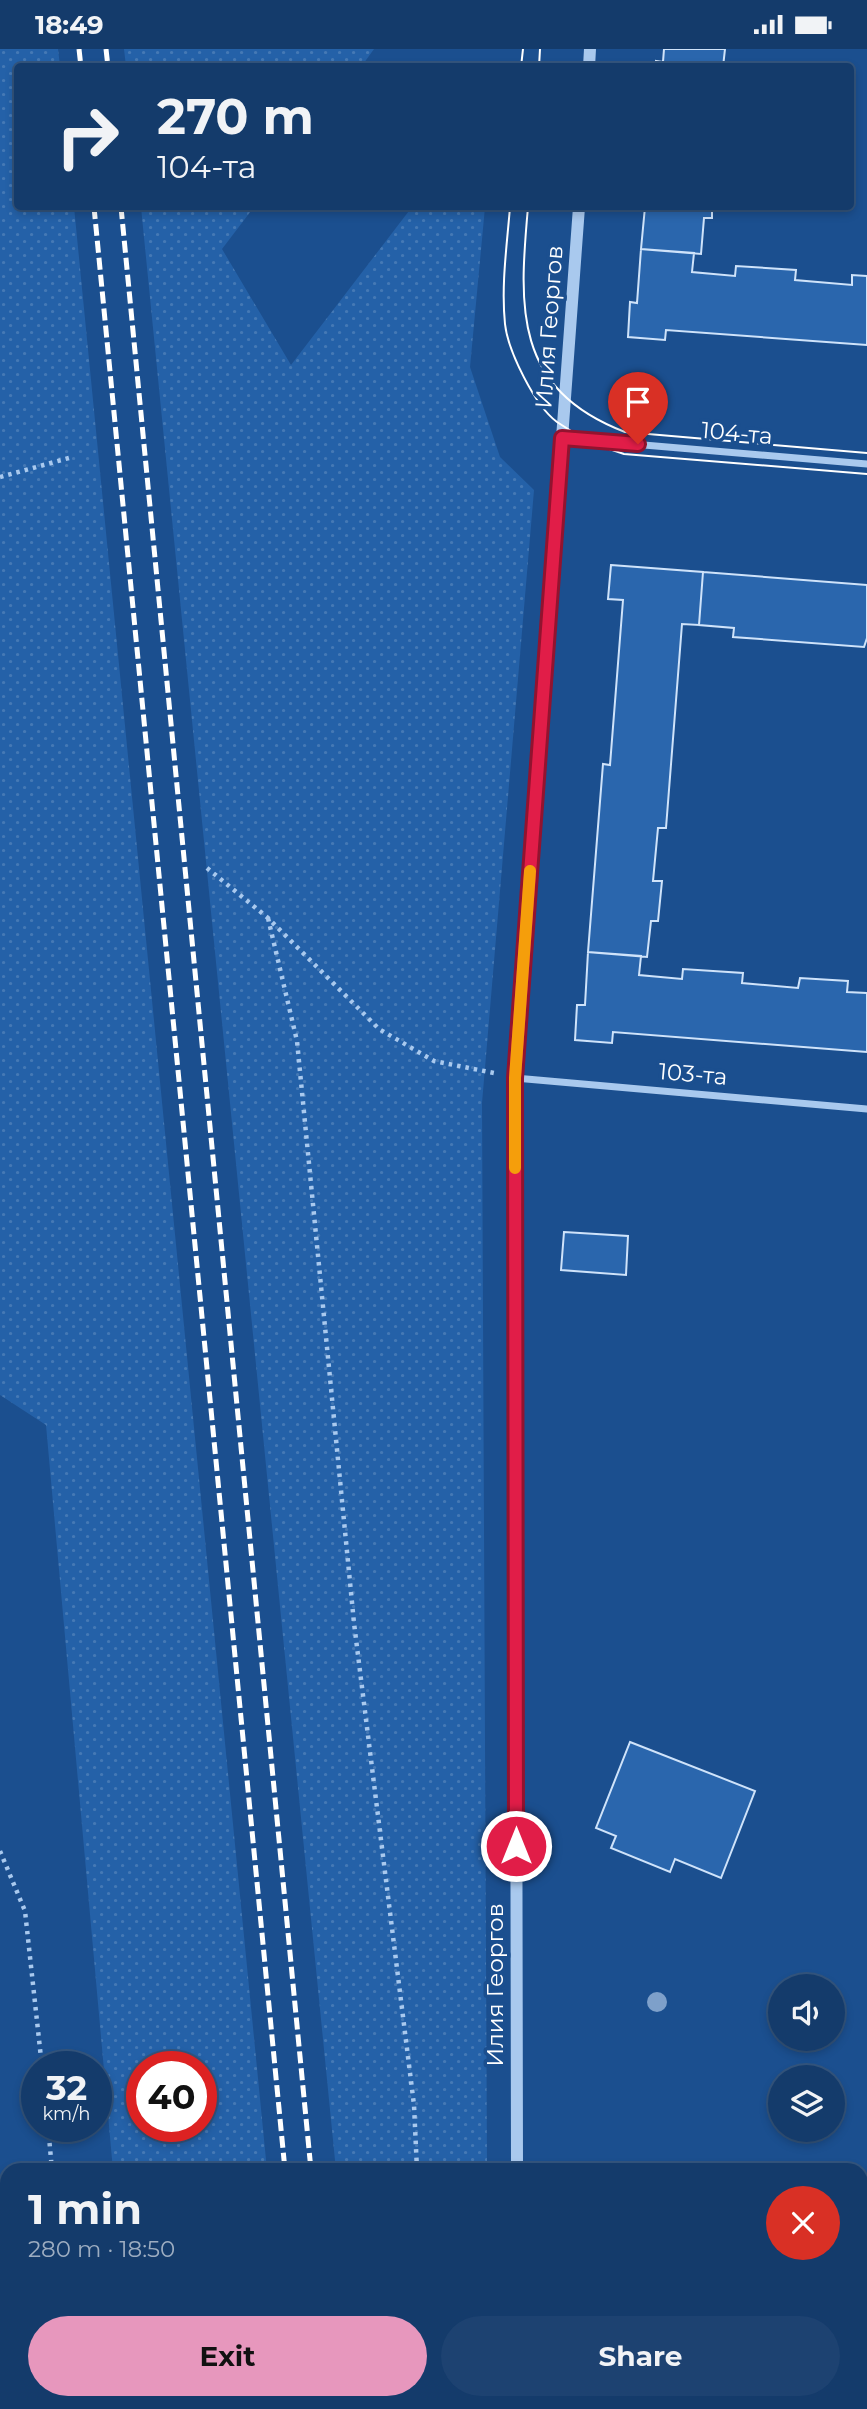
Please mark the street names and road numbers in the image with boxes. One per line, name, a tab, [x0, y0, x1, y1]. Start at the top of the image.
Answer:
street label: Илия Георгов	[529, 245, 569, 409]
street label: 104-та	[700, 416, 774, 450]
street label: 103-та	[657, 1057, 729, 1091]
street label: Илия Георгов	[481, 1903, 509, 2067]

